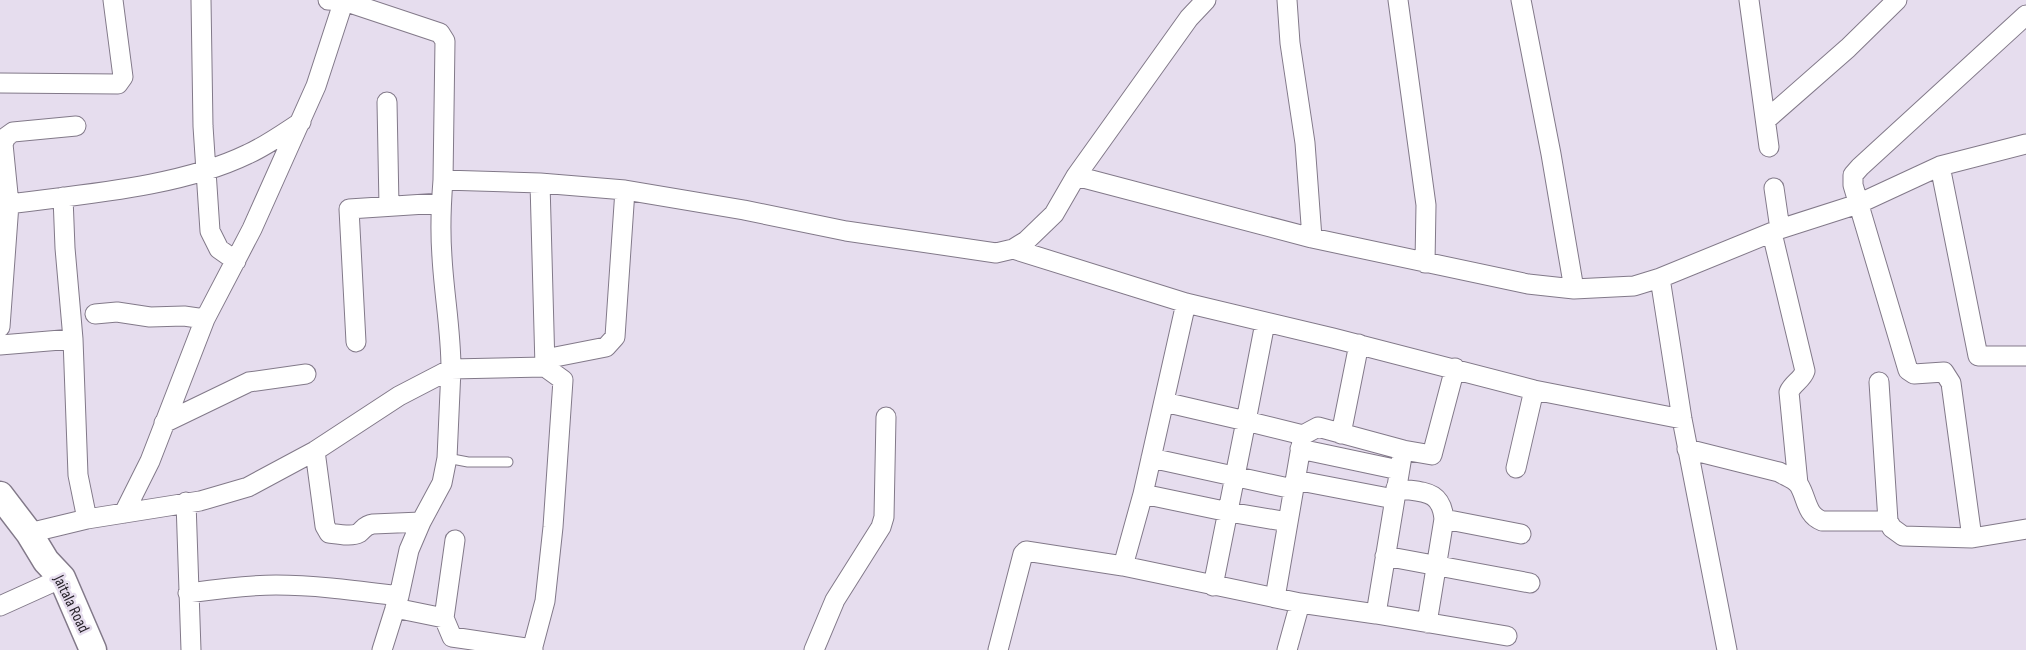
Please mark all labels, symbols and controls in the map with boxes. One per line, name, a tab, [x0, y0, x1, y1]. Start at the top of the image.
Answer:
street label: Jaitala Road	[48, 571, 93, 636]

